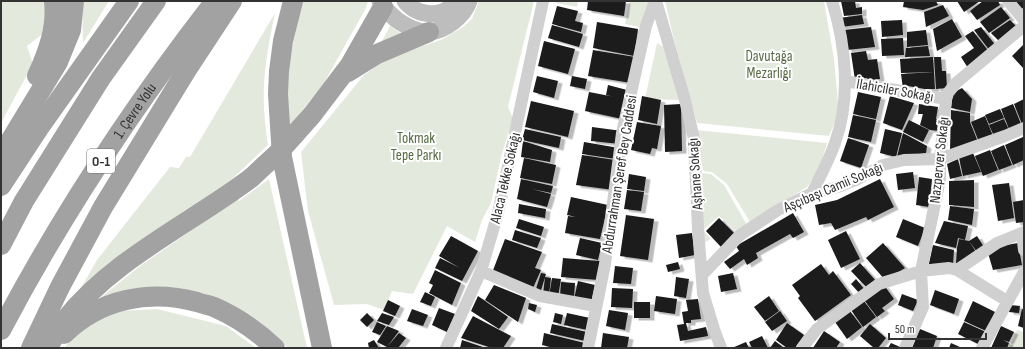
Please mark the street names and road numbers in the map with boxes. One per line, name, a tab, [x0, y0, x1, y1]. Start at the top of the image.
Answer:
street label: İlahiciler Sokağı	[855, 74, 935, 107]
street label: 1. Çevre Yolu	[109, 80, 161, 142]
street label: Abdurrahman Şeref Bey Caddesi	[597, 94, 641, 255]
street label: Nazperver Sokağı	[926, 116, 953, 204]
street label: Alaca Tekke Sokağı	[486, 131, 525, 226]
street label: Aşhane Sokağı	[684, 137, 708, 211]
road number: O-1	[87, 149, 115, 173]
street label: Aşçıbaşı Camii Sokağı	[780, 158, 886, 217]

